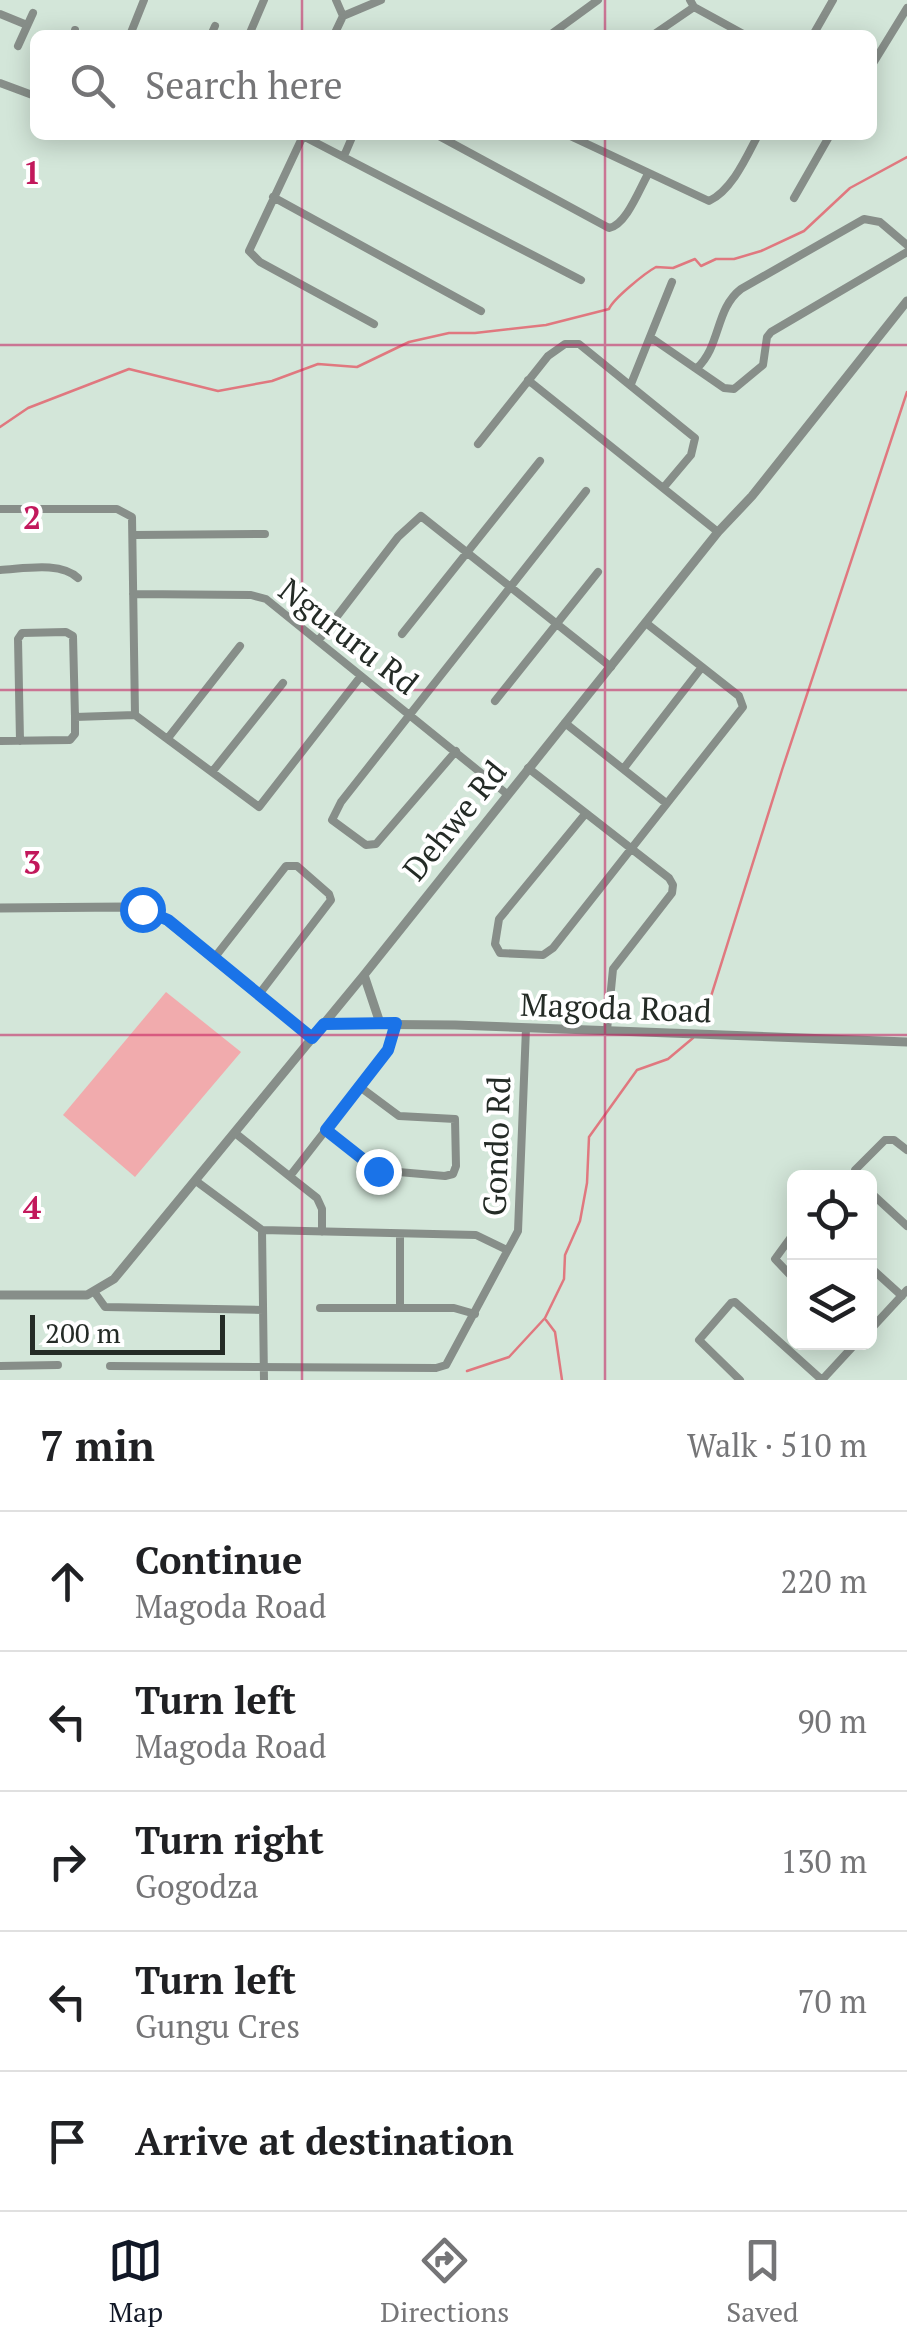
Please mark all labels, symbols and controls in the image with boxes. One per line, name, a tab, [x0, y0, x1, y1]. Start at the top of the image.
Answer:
search box	[30, 30, 877, 140]
icon: search	[65, 58, 120, 113]
text: Search here	[145, 60, 343, 110]
text: 1	[23, 151, 41, 193]
text: 2	[23, 496, 41, 538]
street label: Ngururu Rd	[271, 568, 427, 704]
street label: Dehwe Rd	[393, 751, 515, 889]
text: 3	[23, 841, 41, 883]
route start	[120, 887, 166, 933]
street label: Magoda Road	[520, 983, 713, 1031]
street label: Gondo Rd	[473, 1075, 519, 1217]
route end	[356, 1149, 402, 1195]
map controls	[787, 1170, 877, 1350]
button: locate	[787, 1170, 877, 1260]
text: 4	[23, 1186, 41, 1228]
button: layers	[787, 1260, 877, 1350]
scale bar	[30, 1310, 225, 1354]
text: 200 m	[45, 1314, 121, 1351]
text: 7 min	[40, 1417, 155, 1473]
text: Walk · 510 m	[687, 1424, 867, 1466]
text: Continue	[135, 1535, 302, 1585]
icon: ahead	[40, 1554, 95, 1609]
text: 220 m	[780, 1560, 867, 1602]
text: Magoda Road	[135, 1585, 327, 1627]
text: Turn left	[135, 1675, 296, 1725]
icon: left	[40, 1694, 95, 1749]
text: 90 m	[797, 1700, 867, 1742]
text: Magoda Road	[135, 1725, 327, 1767]
text: Turn right	[135, 1815, 324, 1865]
icon: right	[40, 1834, 95, 1889]
text: 130 m	[780, 1840, 867, 1882]
text: Gogodza	[135, 1865, 259, 1907]
text: Turn left	[135, 1955, 296, 2005]
icon: left	[40, 1974, 95, 2029]
text: 70 m	[797, 1980, 867, 2022]
text: Gungu Cres	[135, 2005, 300, 2047]
icon: arrive	[40, 2114, 95, 2169]
text: Arrive at destination	[135, 2116, 514, 2166]
tab: Map	[108, 2233, 163, 2330]
tab: Directions	[380, 2233, 509, 2330]
tab: Saved	[726, 2233, 799, 2330]

